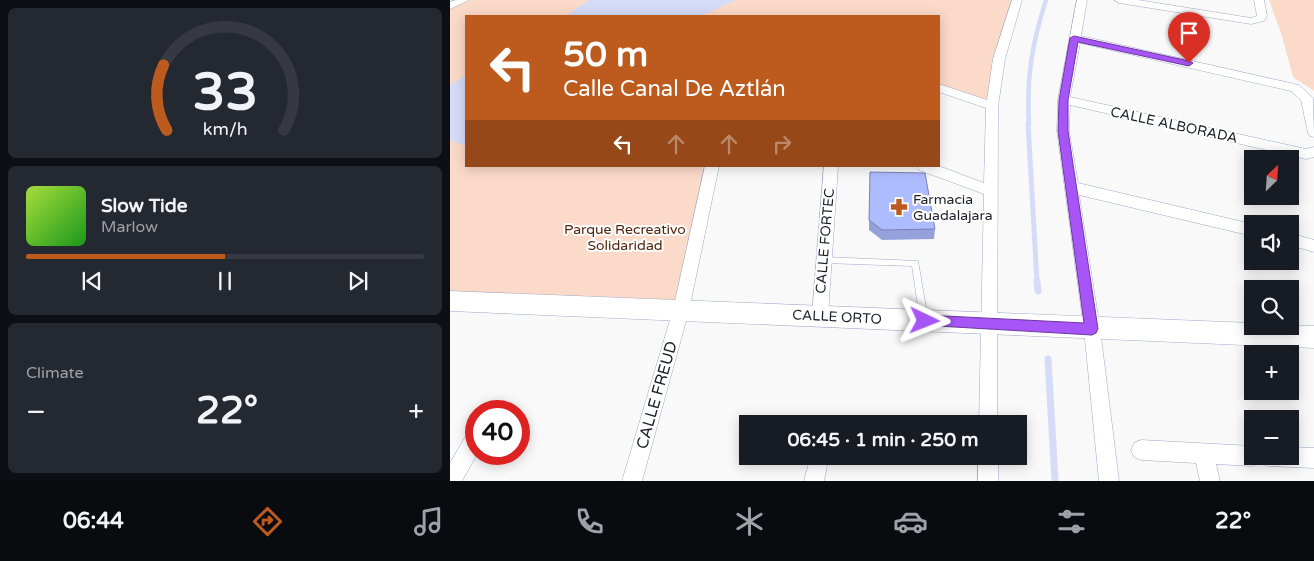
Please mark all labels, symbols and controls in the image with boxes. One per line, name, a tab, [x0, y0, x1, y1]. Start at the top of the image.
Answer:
pin	[1168, 12, 1210, 63]
icon: arrive	[1175, 19, 1203, 47]
text: 50 m	[563, 34, 648, 76]
icon: left	[480, 35, 545, 100]
text: 33	[192, 61, 258, 124]
text: Calle Canal De Aztlán	[563, 76, 786, 102]
street label: CALLE ALBORADA	[1109, 103, 1239, 147]
text: km/h	[203, 119, 247, 140]
icon: left	[609, 130, 637, 158]
icon: ahead	[662, 130, 690, 158]
icon: ahead	[715, 130, 743, 158]
icon: right	[768, 130, 796, 158]
north arrow	[1244, 150, 1299, 205]
map controls	[1244, 150, 1299, 465]
street label: CALLE FORTEC	[812, 187, 838, 294]
place label: Farmacia Guadalajara	[913, 191, 993, 224]
text: Slow Tide	[101, 195, 188, 217]
pharmacy icon: Farmacia Guadalajara	[889, 197, 909, 217]
button: sound	[1244, 215, 1299, 270]
text: Marlow	[101, 217, 158, 237]
park label: Parque Recreativo Solidaridad	[564, 221, 686, 254]
icon: previous	[78, 267, 106, 295]
icon: pause	[211, 267, 239, 295]
icon: next	[344, 267, 372, 295]
button: search	[1244, 280, 1299, 335]
position arrow	[898, 294, 950, 346]
street label: CALLE ORTO	[792, 306, 882, 328]
street label: CALLE FREUD	[632, 339, 682, 451]
button: +	[1244, 345, 1299, 400]
text: Climate	[26, 363, 84, 383]
text: 22°	[196, 388, 258, 434]
text: −	[26, 395, 46, 429]
text: +	[408, 395, 424, 429]
speed limit sign: 40	[465, 400, 530, 465]
button: −	[1244, 410, 1299, 465]
text: 06:45 · 1 min · 250 m	[787, 429, 979, 451]
icon: directions	[250, 504, 285, 539]
icon: music	[411, 504, 446, 539]
icon: phone	[572, 504, 607, 539]
icon: climate	[732, 504, 767, 539]
icon: car	[893, 504, 928, 539]
icon: filters	[1054, 504, 1089, 539]
text: 06:44	[63, 508, 124, 534]
text: 22°	[1215, 508, 1251, 534]

